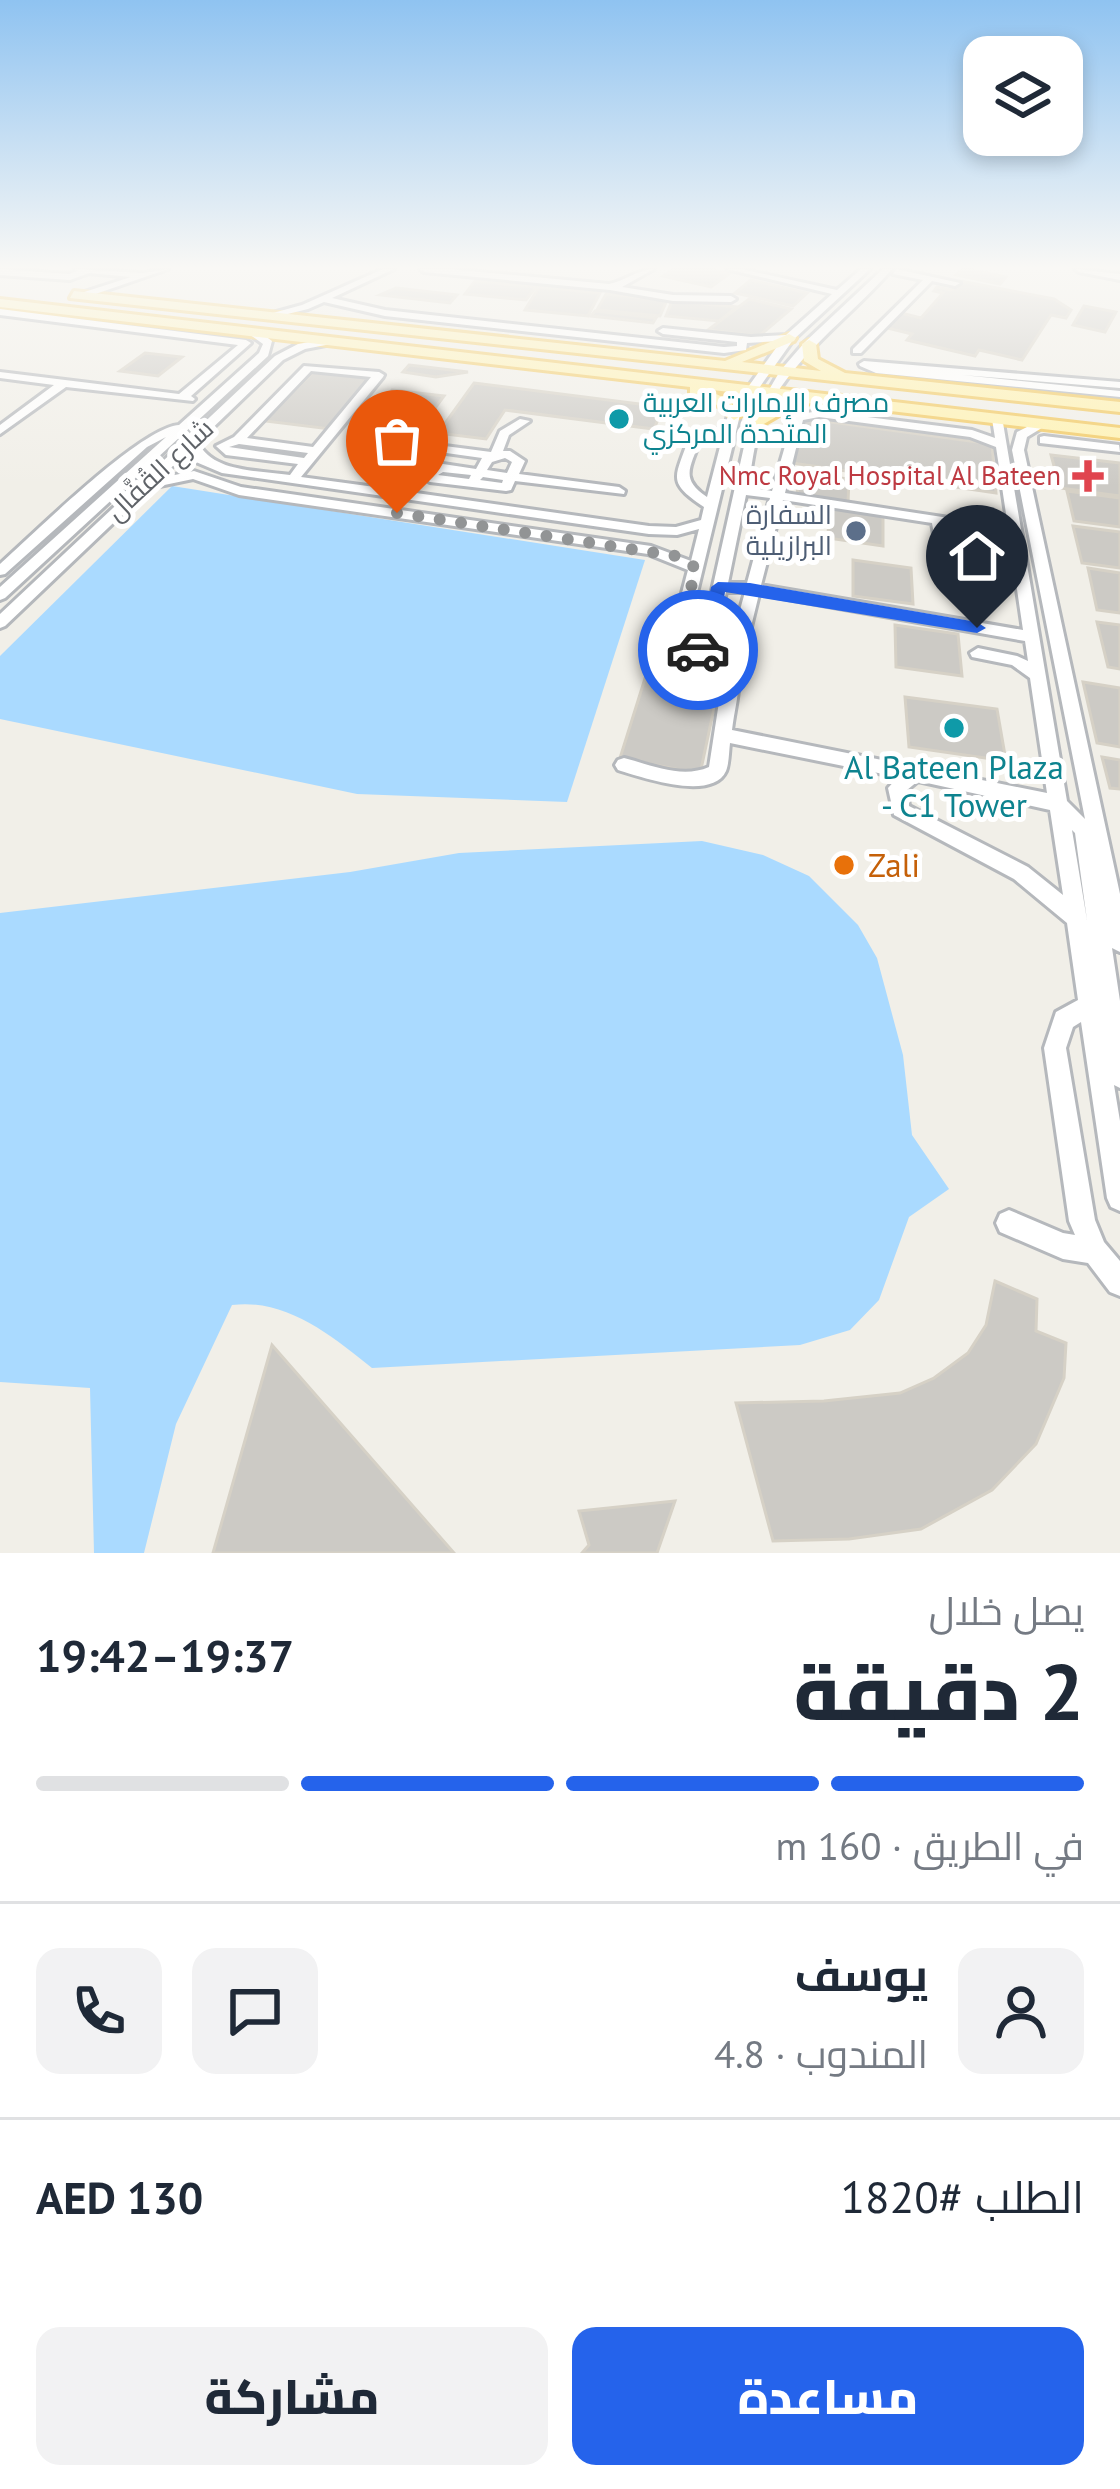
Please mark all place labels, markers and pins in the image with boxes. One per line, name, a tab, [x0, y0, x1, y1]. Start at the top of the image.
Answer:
place label: مصرف الإمارات العربية المتحدة المركزي	[643, 385, 889, 455]
pin	[346, 390, 448, 513]
marker: مصرف الإمارات العربية المتحدة المركزي	[606, 406, 632, 432]
place label: Nmc Royal Hospital Al Bateen	[719, 458, 1061, 492]
marker: Nmc Royal Hospital Al Bateen	[1072, 460, 1104, 492]
place label: السفارة البرازيلية	[746, 497, 832, 562]
pin	[926, 505, 1028, 628]
marker: السفارة البرازيلية	[843, 518, 869, 544]
marker: Al Bateen Plaza - C1 Tower	[941, 715, 967, 741]
place label: Al Bateen Plaza - C1 Tower	[844, 745, 1064, 826]
place label: Zali	[868, 843, 920, 886]
marker: Zali	[831, 852, 857, 878]

